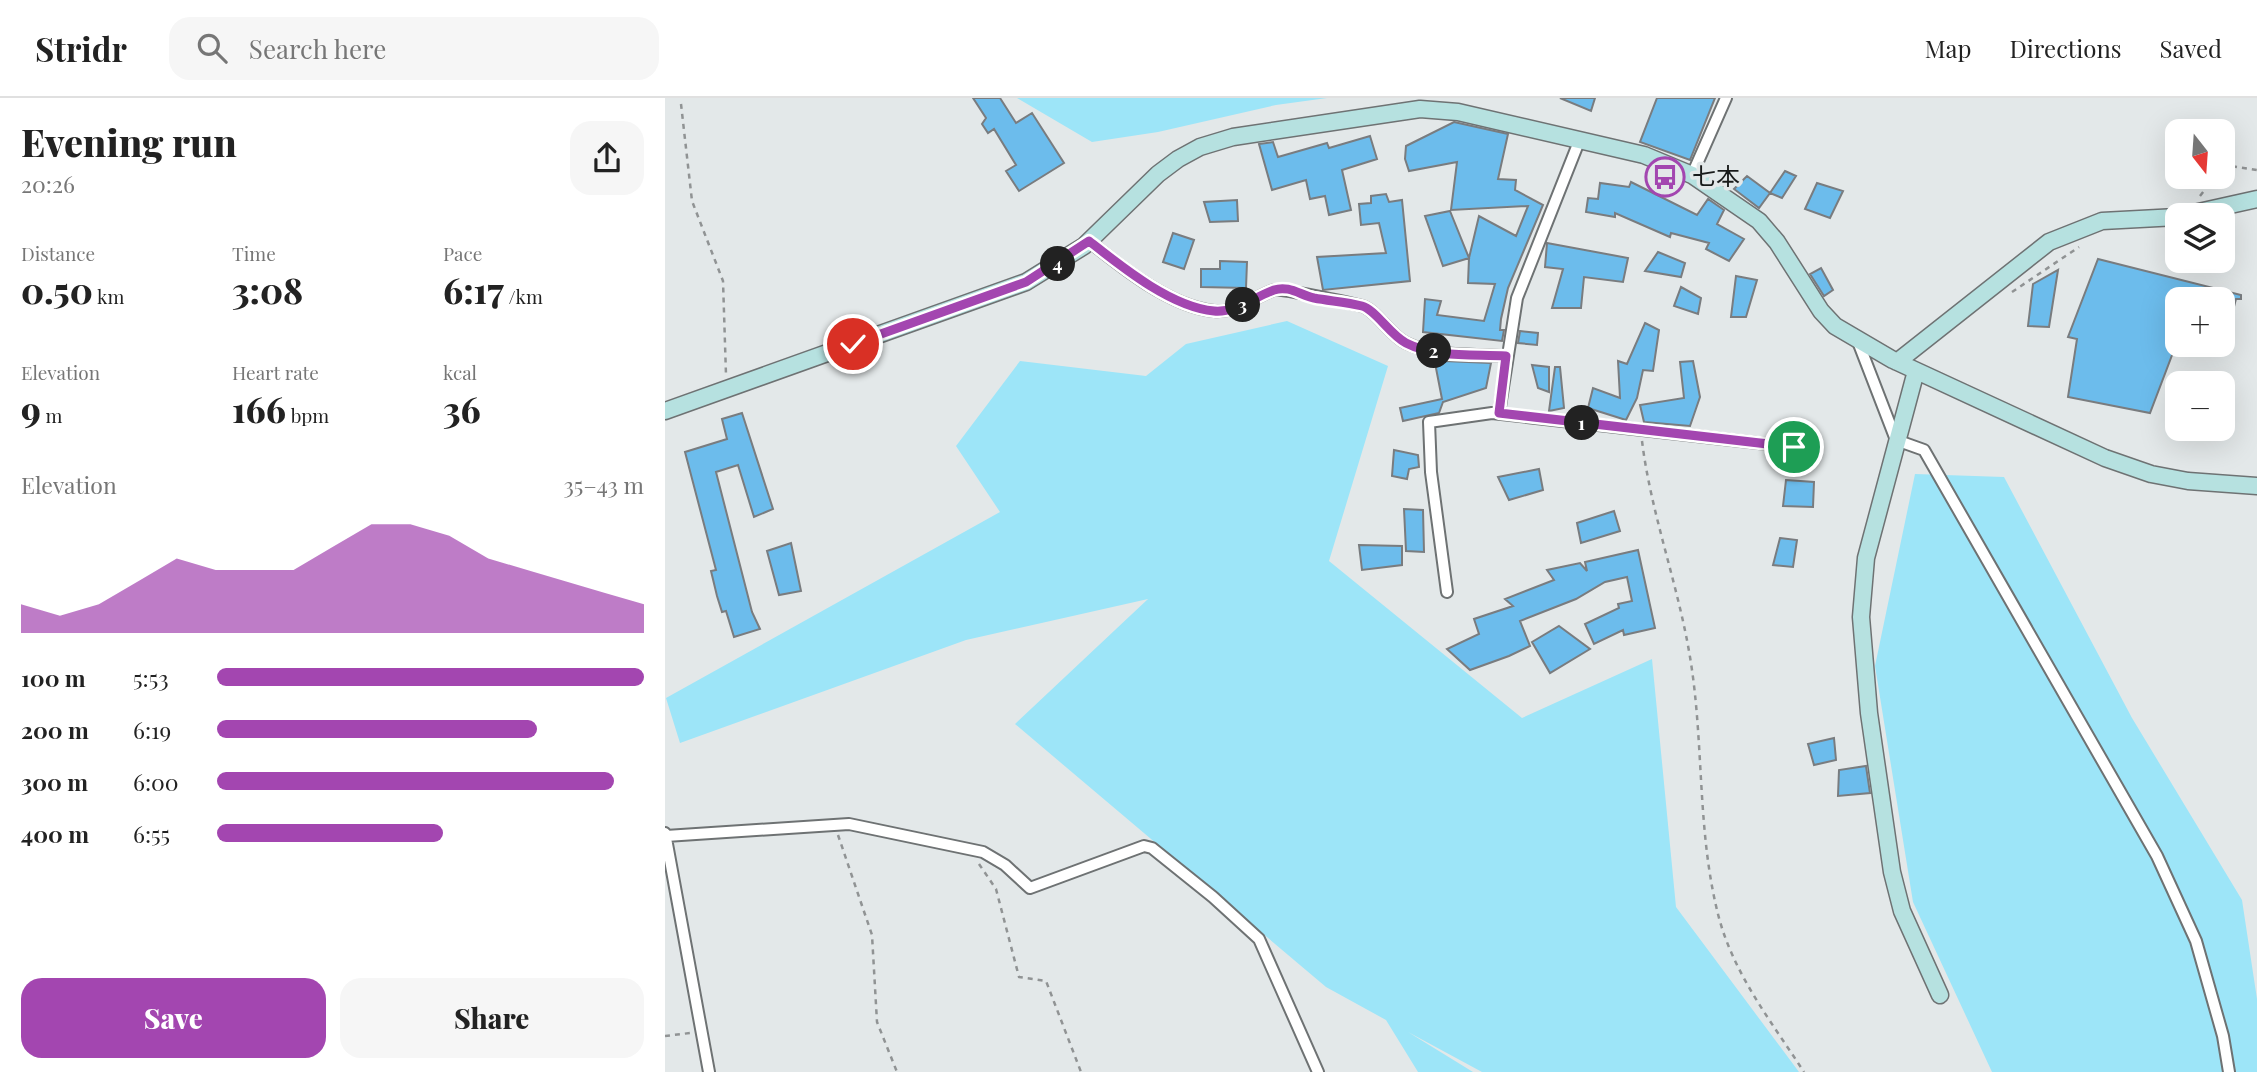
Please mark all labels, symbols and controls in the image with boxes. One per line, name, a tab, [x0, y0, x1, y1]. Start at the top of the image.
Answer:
search box	[169, 17, 659, 80]
text: Stridr	[35, 26, 127, 70]
icon: search	[193, 29, 231, 67]
text: Search here	[249, 31, 386, 66]
text: Map	[1925, 32, 1971, 64]
text: Directions	[2009, 32, 2122, 64]
text: Saved	[2160, 32, 2222, 64]
text: Evening run	[21, 116, 237, 167]
north arrow	[2165, 119, 2235, 189]
map controls	[2165, 119, 2235, 441]
button: share	[570, 121, 644, 195]
bus stop icon: 七本	[1644, 156, 1686, 198]
place label: 七本	[1692, 159, 1740, 191]
text: 20:26	[21, 168, 75, 199]
button: layers	[2165, 203, 2235, 273]
text: Distance	[21, 240, 95, 266]
text: Time	[232, 240, 276, 266]
text: Pace	[443, 240, 482, 266]
pin: 4	[1041, 246, 1075, 282]
text: 4	[1052, 250, 1063, 276]
text: 0.50	[21, 266, 93, 313]
text: 3:08	[232, 266, 303, 313]
text: 6:17	[443, 266, 504, 313]
text: km	[93, 283, 124, 309]
text: /km	[504, 283, 543, 309]
button: +	[2165, 287, 2235, 357]
pin: 3	[1225, 288, 1261, 322]
text: 3	[1238, 291, 1247, 317]
pin	[823, 314, 883, 374]
icon: check	[834, 325, 872, 363]
pin: 2	[1417, 334, 1451, 368]
text: 2	[1429, 337, 1438, 363]
text: Elevation	[21, 359, 100, 385]
text: Heart rate	[232, 359, 319, 385]
text: kcal	[443, 359, 477, 385]
button: −	[2165, 371, 2235, 441]
text: 9	[21, 385, 41, 432]
text: 166	[232, 385, 286, 432]
text: 36	[443, 385, 481, 432]
text: m	[41, 402, 62, 428]
text: bpm	[286, 402, 329, 428]
pin: 1	[1565, 406, 1599, 440]
text: 1	[1578, 409, 1585, 435]
pin	[1764, 417, 1824, 477]
icon: arrive	[1775, 428, 1813, 466]
text: Elevation	[21, 469, 117, 500]
text: 35–43 m	[563, 469, 644, 500]
text: 100 m	[21, 662, 86, 693]
text: 5:53	[133, 662, 169, 693]
text: 200 m	[21, 714, 89, 745]
text: 6:19	[133, 714, 171, 745]
text: 300 m	[21, 766, 88, 797]
text: 6:00	[133, 766, 179, 797]
text: 400 m	[21, 818, 89, 849]
text: 6:55	[133, 818, 170, 849]
button: Save	[21, 978, 326, 1058]
button: Share	[340, 978, 644, 1058]

